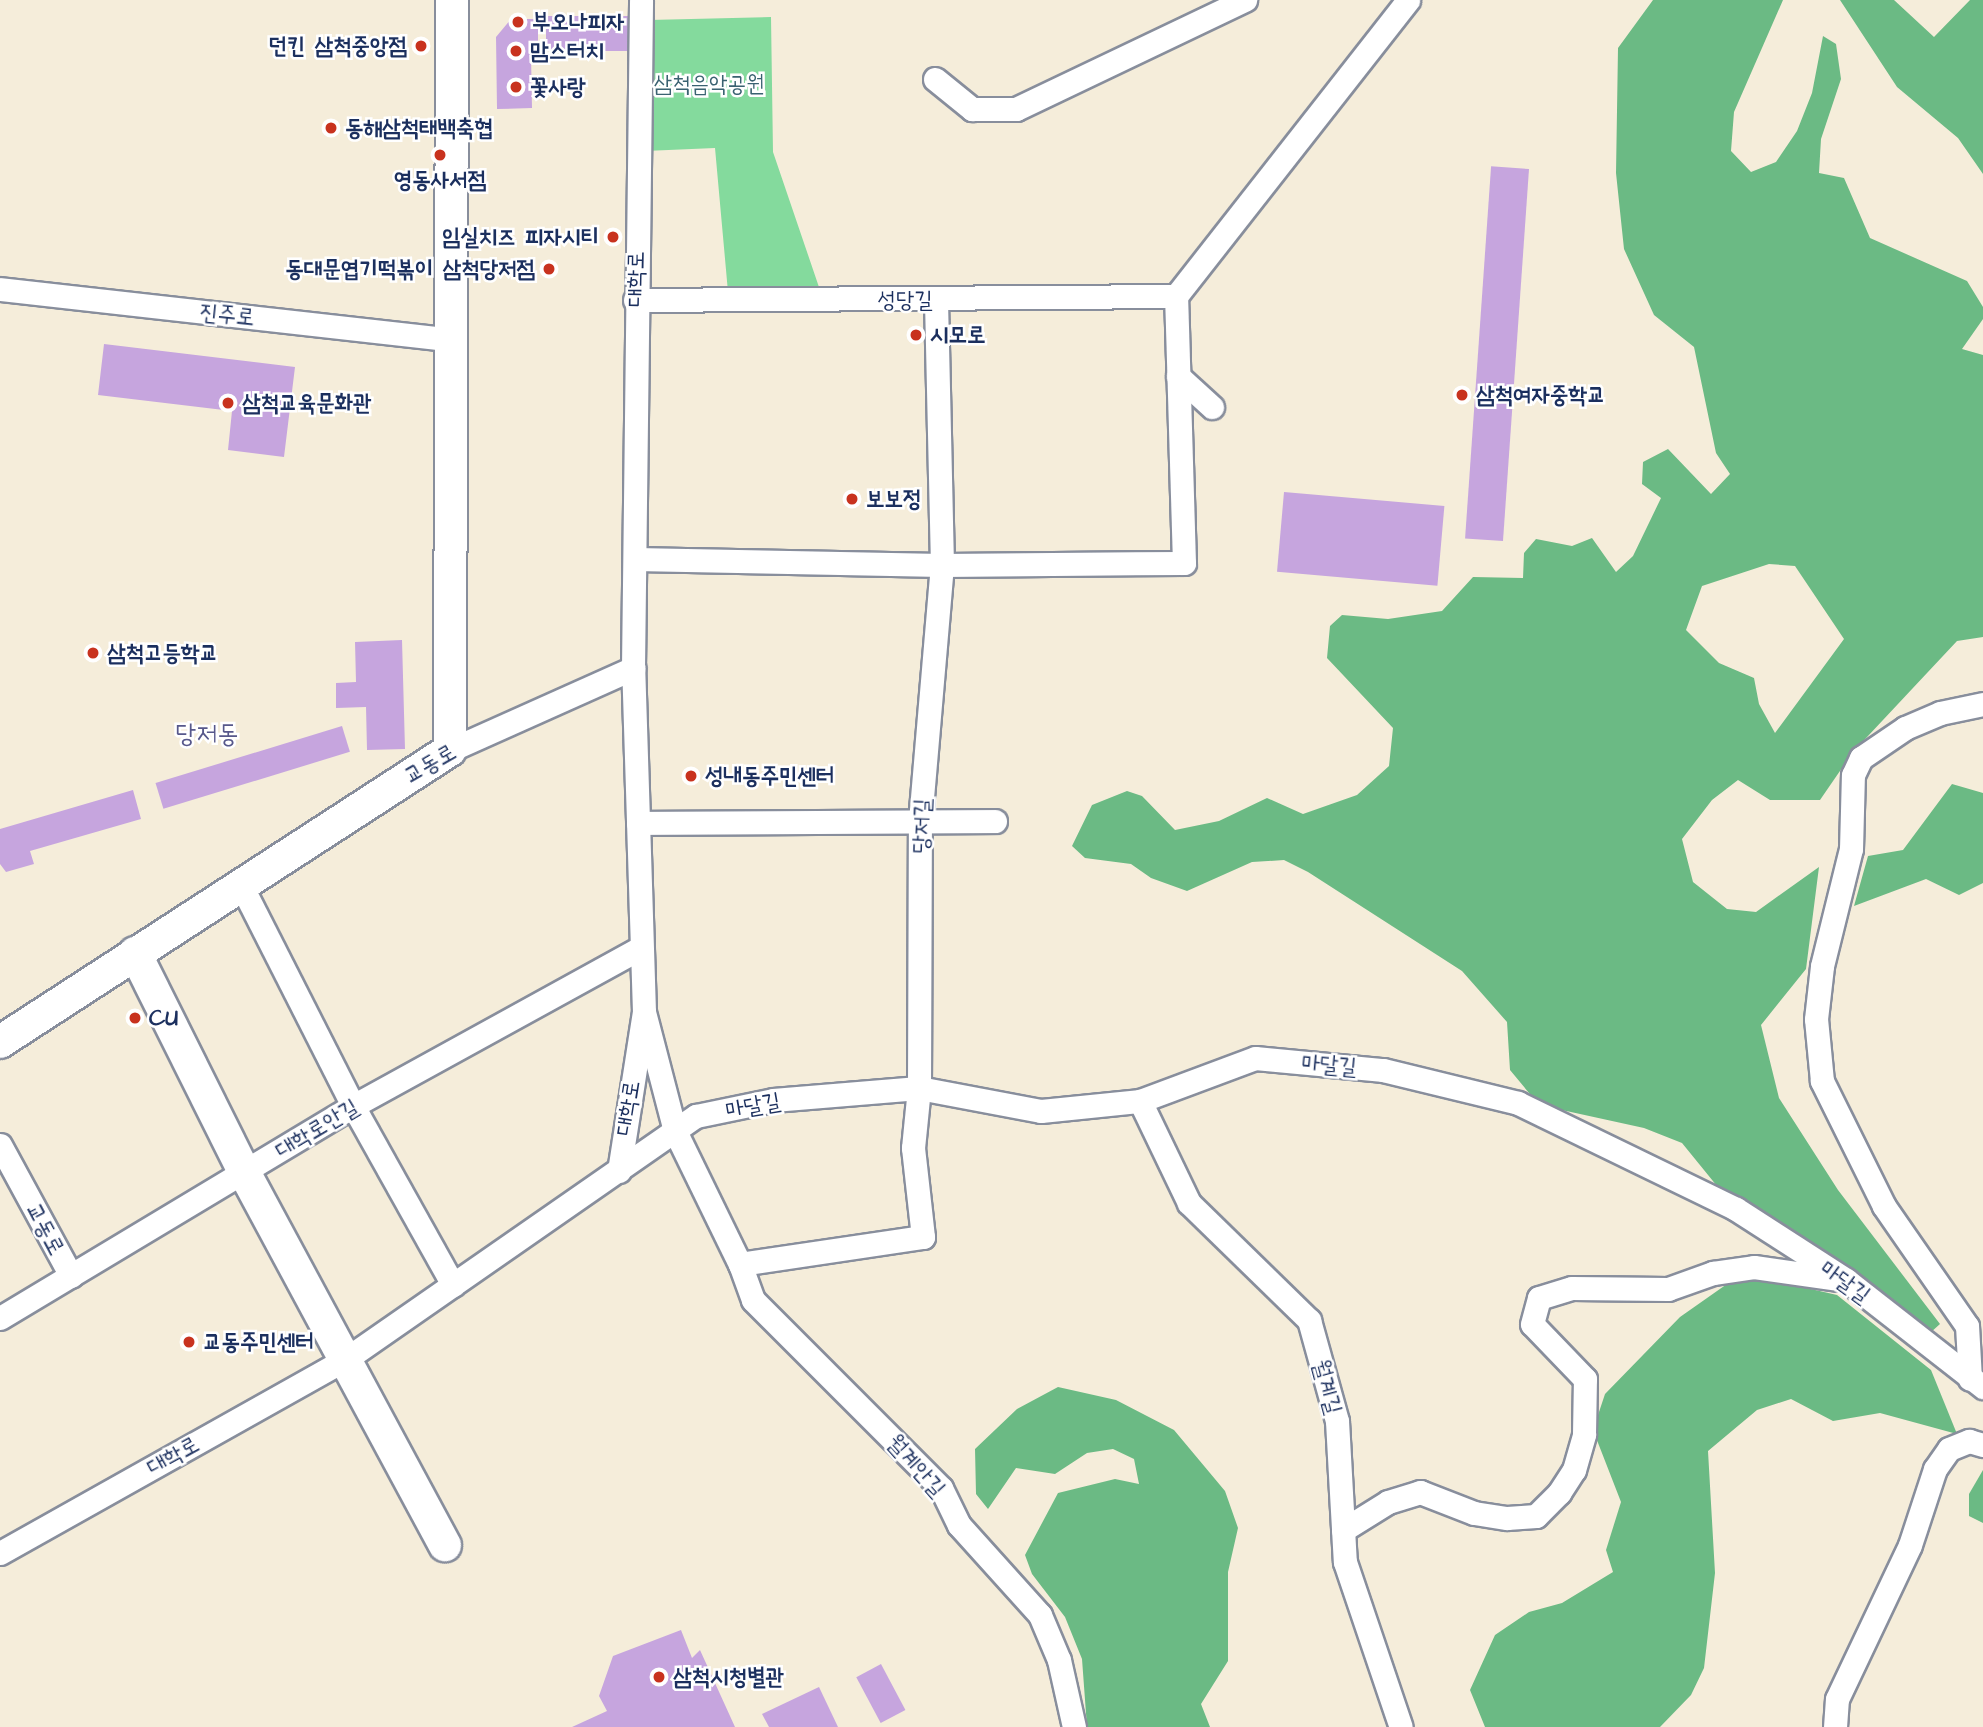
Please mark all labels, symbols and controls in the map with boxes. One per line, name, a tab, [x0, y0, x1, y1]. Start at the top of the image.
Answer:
place label: 부오나피자	[532, 8, 625, 36]
marker: 부오나피자	[510, 14, 526, 30]
place label: 던킨 삼척중앙점	[268, 32, 407, 60]
place label: 맘스터치	[530, 37, 604, 65]
marker: 던킨 삼척중앙점	[413, 38, 429, 54]
marker: 맘스터치	[508, 43, 524, 59]
park label: 삼척음악공원	[653, 70, 765, 98]
place label: 꽃사랑	[530, 73, 586, 101]
marker: 꽃사랑	[508, 79, 524, 95]
place label: 동해삼척태백축협	[345, 114, 493, 142]
marker: 동해삼척태백축협	[323, 120, 339, 136]
marker: 영동사서점	[432, 147, 448, 163]
place label: 영동사서점	[394, 166, 486, 194]
place label: 임실치즈 피자시티	[442, 223, 599, 251]
marker: 임실치즈 피자시티	[605, 229, 621, 245]
street label: 대학로	[622, 251, 650, 307]
place label: 동대문엽기떡볶이 삼척당저점	[285, 255, 535, 283]
marker: 동대문엽기떡볶이 삼척당저점	[541, 261, 557, 277]
street label: 성당길	[877, 286, 933, 314]
street label: 진주로	[198, 298, 256, 332]
place label: 시모로	[930, 321, 986, 349]
marker: 시모로	[908, 327, 924, 343]
place label: 삼척여자중학교	[1476, 381, 1606, 409]
marker: 삼척여자중학교	[1454, 387, 1470, 403]
place label: 삼척교육문화관	[242, 389, 372, 417]
marker: 삼척교육문화관	[220, 395, 236, 411]
place label: 보보정	[866, 485, 922, 513]
marker: 보보정	[844, 491, 860, 507]
place label: 삼척고등학교	[107, 639, 218, 667]
marker: 삼척고등학교	[85, 645, 101, 661]
district label: 당저동	[176, 719, 238, 751]
street label: 교동로	[399, 738, 461, 790]
place label: 성내동주민센터	[705, 762, 835, 790]
marker: 성내동주민센터	[683, 768, 699, 784]
street label: 당저길	[907, 798, 937, 854]
place label: CU	[149, 1004, 178, 1032]
marker: CU	[127, 1010, 143, 1026]
street label: 마달길	[1300, 1049, 1358, 1081]
street label: 대학로	[610, 1078, 646, 1138]
street label: 마달길	[723, 1088, 783, 1124]
street label: 대학로안길	[270, 1093, 364, 1165]
street label: 교동로	[20, 1198, 70, 1260]
street label: 마달길	[1814, 1255, 1876, 1309]
place label: 교동주민센터	[203, 1328, 314, 1356]
marker: 교동주민센터	[181, 1334, 197, 1350]
street label: 월계길	[1306, 1357, 1348, 1417]
street label: 월계안길	[881, 1429, 951, 1503]
street label: 대학로	[142, 1430, 204, 1482]
place label: 삼척시청별관	[673, 1663, 784, 1691]
marker: 삼척시청별관	[651, 1669, 667, 1685]

